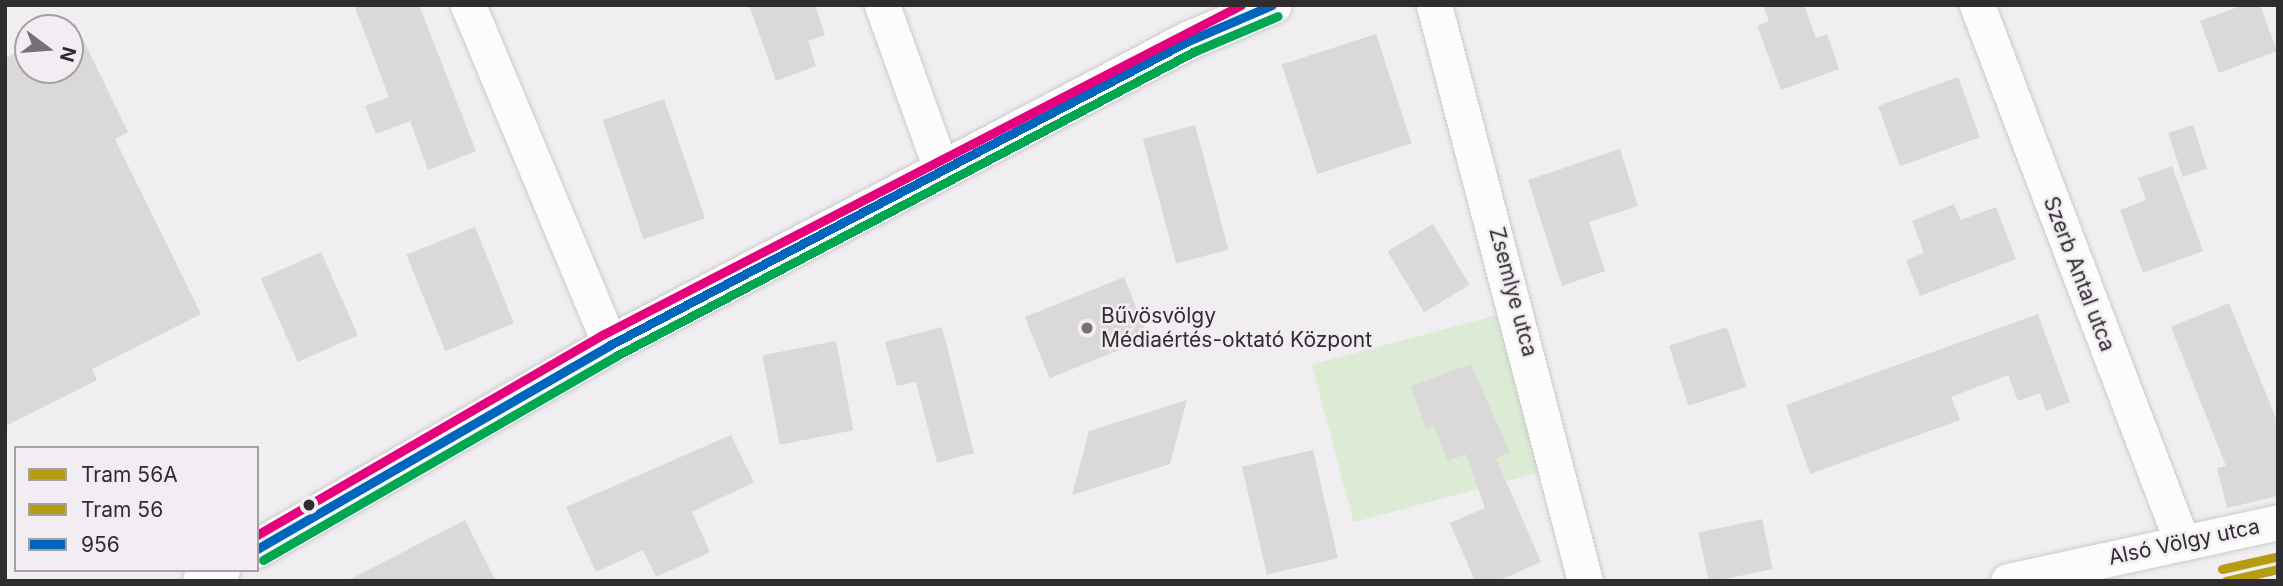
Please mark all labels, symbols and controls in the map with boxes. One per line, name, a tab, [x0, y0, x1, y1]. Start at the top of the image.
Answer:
north arrow	[14, 14, 84, 84]
text: N	[55, 44, 81, 64]
street label: Szerb Antal utca	[2038, 193, 2120, 355]
street label: Zsemlye utca	[1484, 225, 1542, 359]
place label: Bűvösvölgy Médiaértés-oktató Központ	[1101, 303, 1372, 353]
marker: Bűvösvölgy Médiaértés-oktató Központ	[1079, 320, 1095, 336]
legend	[14, 446, 259, 572]
text: Tram 56A	[81, 462, 178, 487]
text: Tram 56	[81, 497, 163, 522]
unlabelled marker	[302, 498, 316, 512]
street label: Alsó Völgy utca	[2106, 514, 2262, 570]
text: 956	[81, 532, 120, 557]

